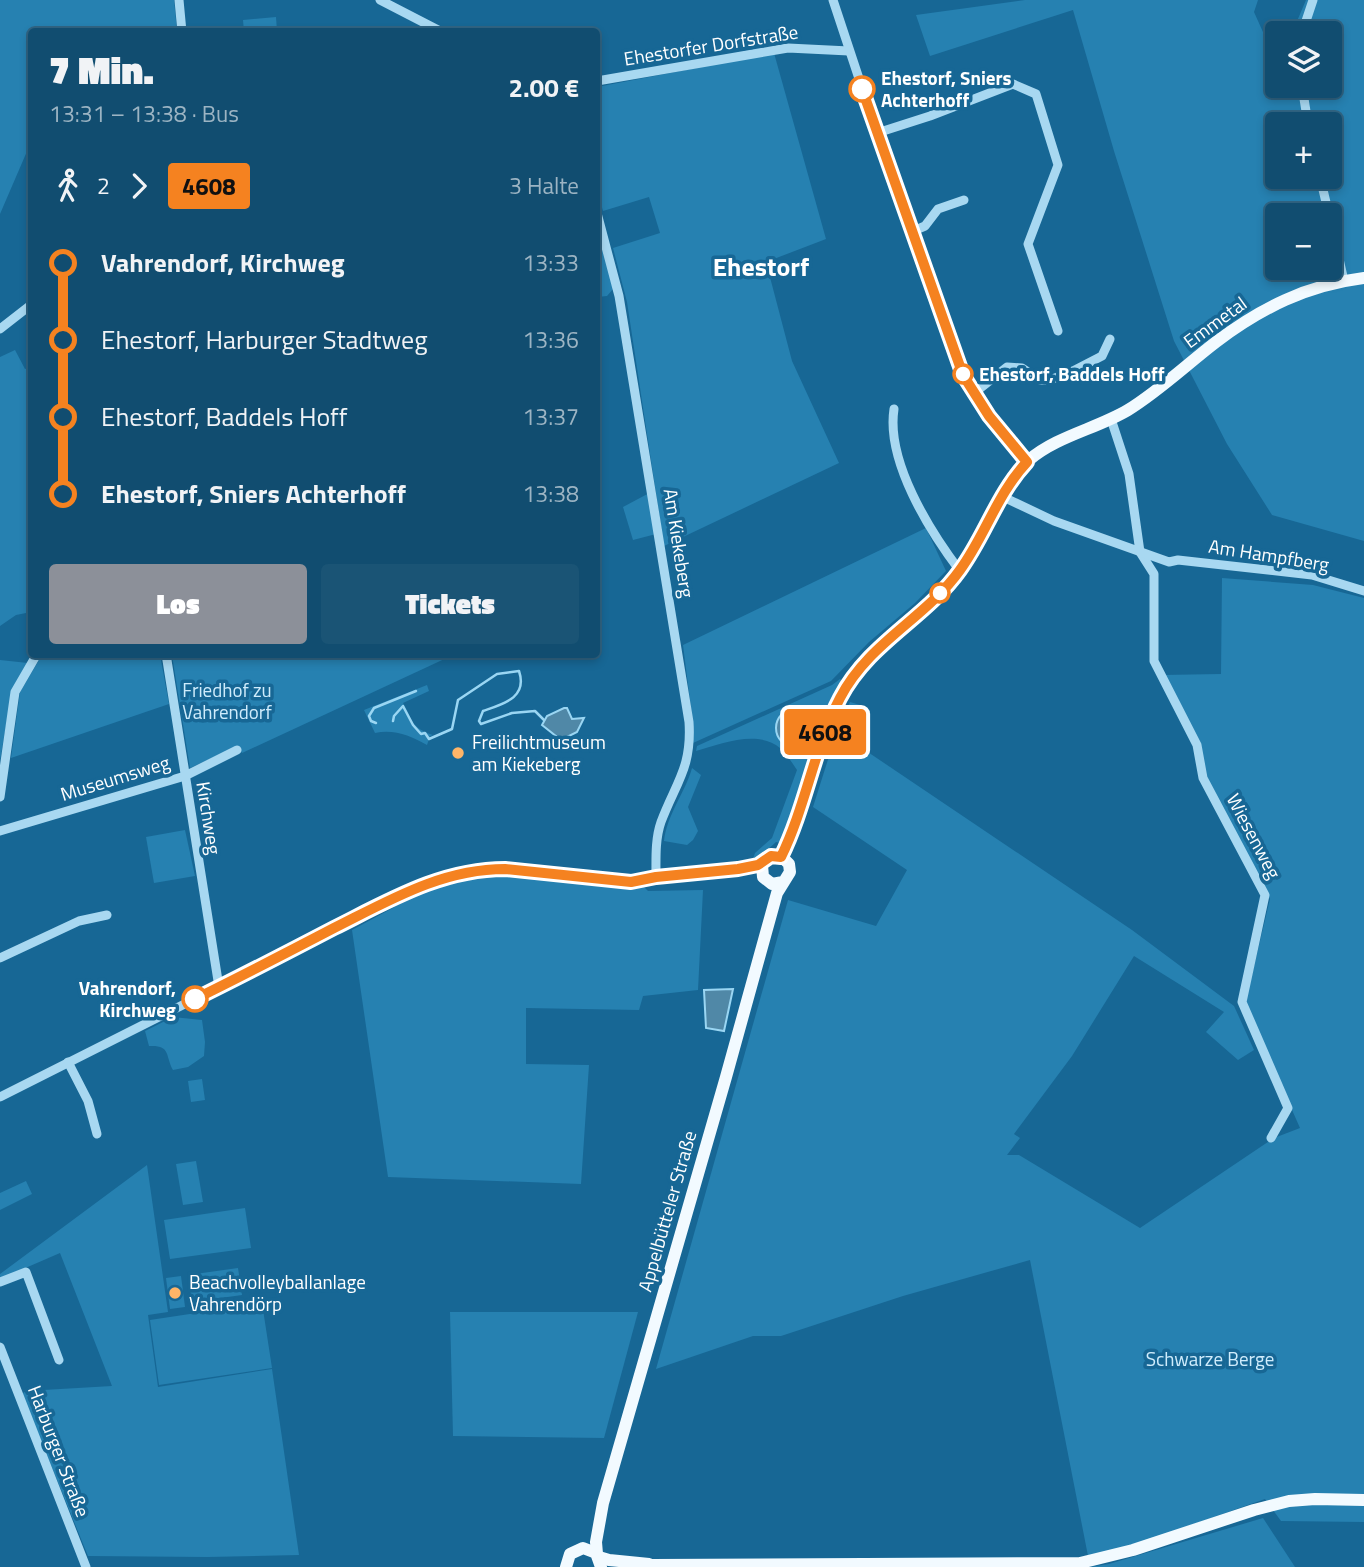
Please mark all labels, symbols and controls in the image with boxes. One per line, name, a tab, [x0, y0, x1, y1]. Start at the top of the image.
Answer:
street label: Ehestorfer Dorfstraße	[622, 16, 800, 73]
map controls	[1265, 21, 1342, 280]
button: layers	[1265, 21, 1342, 98]
text: 7 Min.	[49, 41, 154, 99]
place label: Ehestorf, Sniers Achterhoff	[881, 63, 1012, 114]
text: 2.00 €	[508, 68, 579, 107]
marker: Ehestorf, Sniers Achterhoff	[849, 76, 875, 102]
text: 13:31 – 13:38 · Bus	[49, 96, 239, 131]
button: +	[1265, 112, 1342, 189]
icon: walk	[49, 167, 87, 205]
icon: forward	[120, 167, 158, 205]
text: 2	[97, 168, 110, 203]
text: 4608	[182, 168, 236, 204]
text: 3 Halte	[509, 168, 579, 203]
button: −	[1265, 203, 1342, 280]
text: Vahrendorf, Kirchweg	[101, 243, 345, 282]
text: 13:33	[522, 245, 579, 280]
district label: Ehestorf	[713, 247, 809, 286]
street label: Emmetal	[1177, 289, 1253, 355]
text: Ehestorf, Harburger Stadtweg	[101, 320, 428, 359]
text: 13:36	[522, 322, 579, 357]
place label: Ehestorf, Baddels Hoff	[979, 359, 1165, 388]
marker: Ehestorf, Baddels Hoff	[953, 364, 973, 384]
text: Ehestorf, Baddels Hoff	[101, 397, 347, 436]
text: 13:37	[522, 399, 579, 434]
text: Ehestorf, Sniers Achterhoff	[101, 474, 406, 513]
text: 13:38	[522, 476, 579, 511]
street label: Am Kiekeberg	[657, 486, 702, 600]
street label: Am Hampfberg	[1207, 531, 1332, 578]
button: Los	[49, 564, 307, 644]
button: Tickets	[321, 564, 579, 644]
unlabelled marker	[930, 583, 950, 603]
park label: Friedhof zu Vahrendorf	[182, 675, 272, 726]
line badge: 4608	[776, 709, 874, 755]
text: 4608	[798, 714, 852, 750]
place label: Freilichtmuseum am Kiekeberg	[472, 727, 606, 778]
marker: Freilichtmuseum am Kiekeberg	[450, 745, 466, 761]
street label: Museumsweg	[57, 747, 173, 808]
street label: Kirchweg	[189, 779, 230, 857]
street label: Wiesenweg	[1220, 788, 1289, 884]
place label: Vahrendorf, Kirchweg	[79, 973, 176, 1024]
marker: Vahrendorf, Kirchweg	[182, 986, 208, 1012]
street label: Appelbütteler Straße	[630, 1127, 703, 1295]
place label: Beachvolleyballanlage Vahrendörp	[189, 1267, 366, 1318]
marker: Beachvolleyballanlage Vahrendörp	[167, 1285, 183, 1301]
park label: Schwarze Berge	[1146, 1344, 1274, 1373]
street label: Harburger Straße	[21, 1381, 98, 1521]

